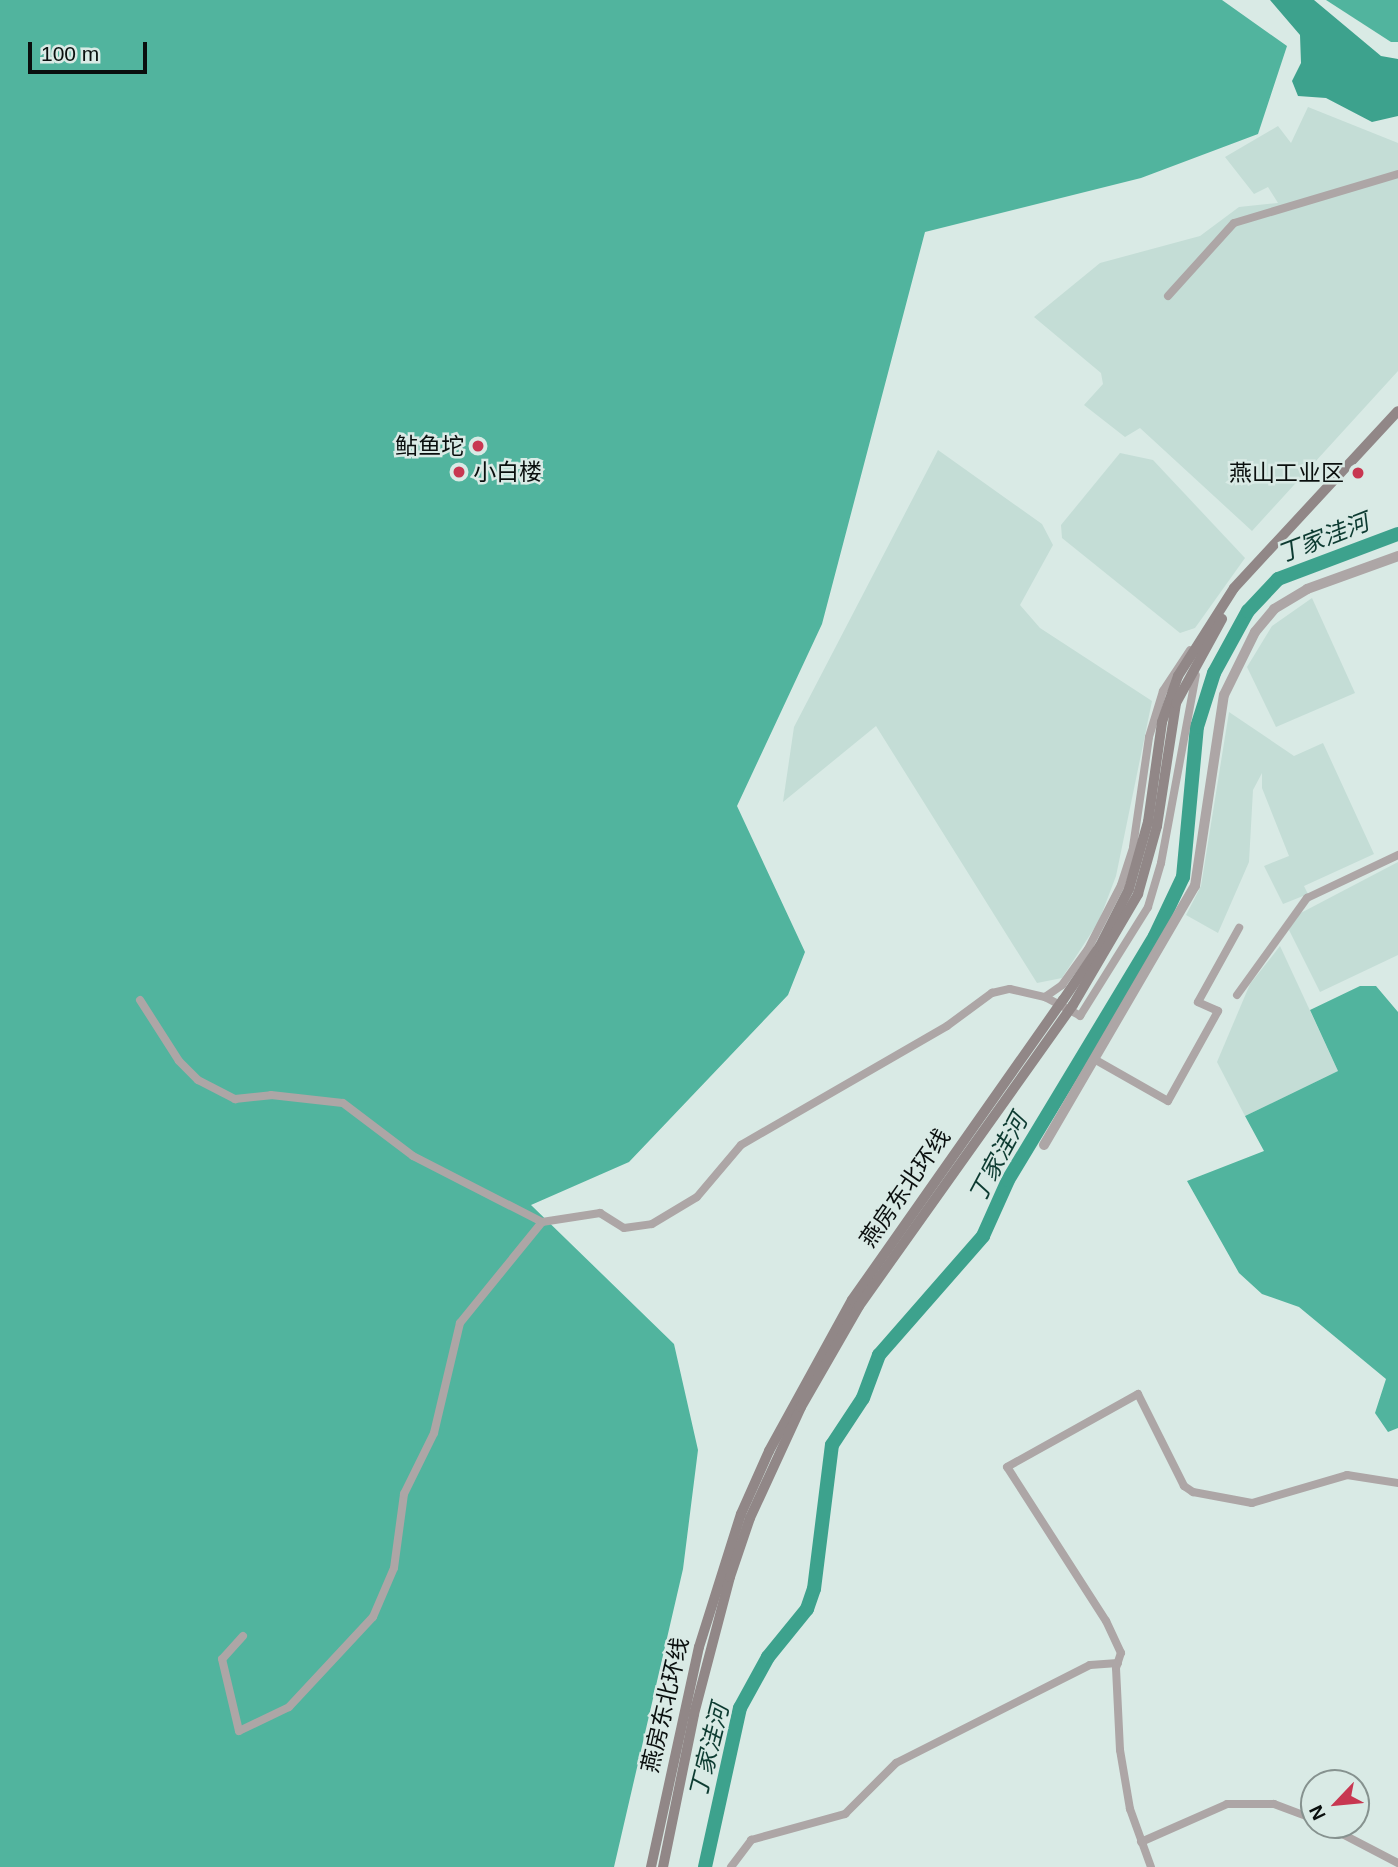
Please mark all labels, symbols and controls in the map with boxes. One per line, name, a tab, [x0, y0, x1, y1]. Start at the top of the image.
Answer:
scale bar	[32, 28, 150, 72]
text: 100 m	[41, 42, 99, 65]
place label: 鲇鱼坨	[395, 432, 464, 460]
marker: 鲇鱼坨	[470, 438, 486, 454]
place label: 小白楼	[473, 458, 542, 486]
place label: 燕山工业区	[1229, 459, 1344, 487]
marker: 小白楼	[451, 464, 467, 480]
marker: 燕山工业区	[1350, 465, 1366, 481]
water label: 丁家洼河	[1273, 507, 1373, 569]
water label: 丁家洼河	[963, 1109, 1033, 1207]
street label: 燕房东北环线	[854, 1124, 956, 1252]
street label: 燕房东北环线	[636, 1635, 694, 1775]
water label: 丁家洼河	[683, 1701, 735, 1801]
north arrow	[1300, 1769, 1370, 1839]
text: N	[1305, 1802, 1330, 1823]

